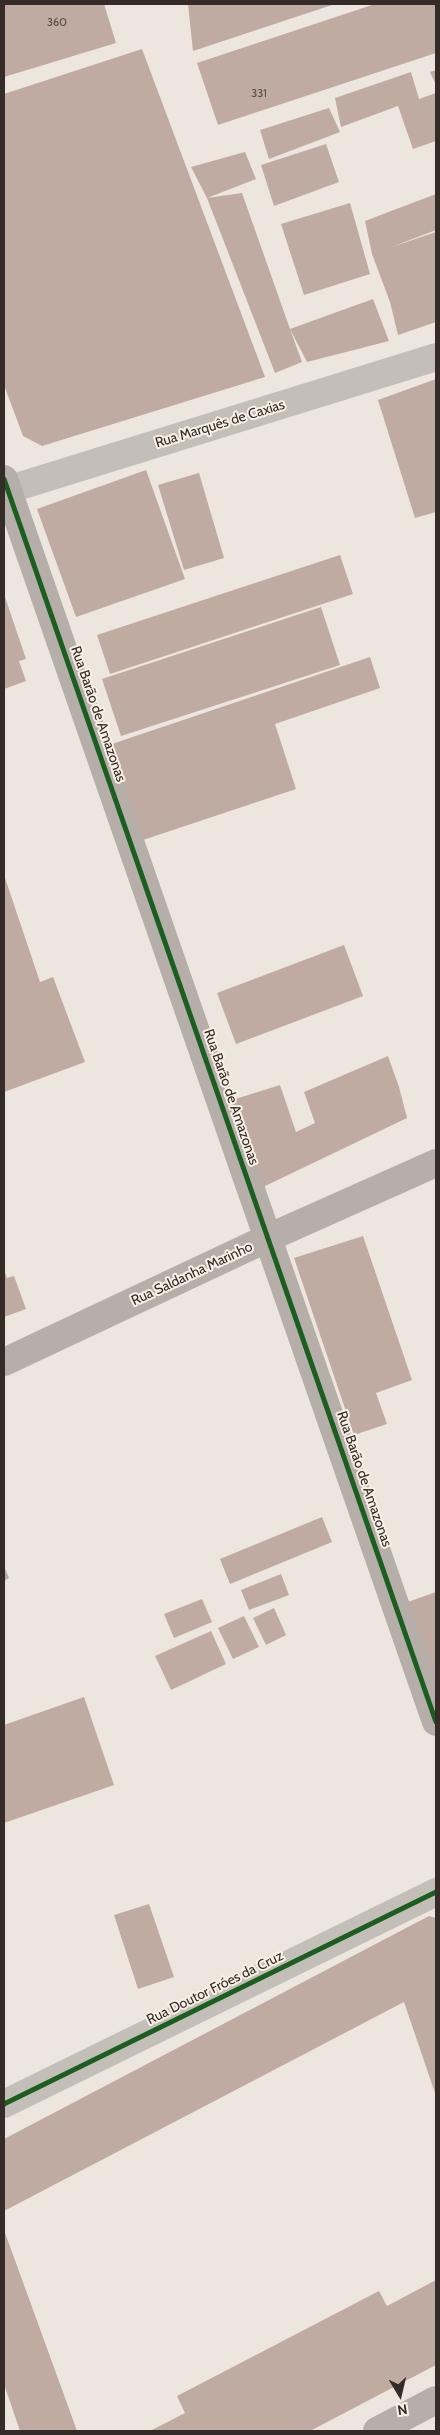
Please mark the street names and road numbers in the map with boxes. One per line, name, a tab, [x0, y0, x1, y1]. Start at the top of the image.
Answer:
street label: Rua Marquês de Caxias	[153, 396, 287, 452]
street label: Rua Barão de Amazonas	[67, 644, 129, 784]
street label: Rua Barão de Amazonas	[200, 1027, 262, 1167]
street label: Rua Saldanha Marinho	[129, 1239, 255, 1309]
street label: Rua Barão de Amazonas	[333, 1409, 395, 1549]
street label: Rua Doutor Fróes da Cruz	[144, 1948, 286, 2028]

